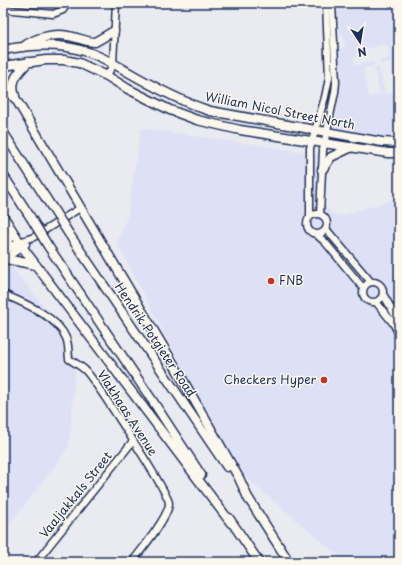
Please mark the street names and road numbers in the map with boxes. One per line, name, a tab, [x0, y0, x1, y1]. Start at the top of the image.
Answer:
street label: William Nicol Street North	[204, 87, 357, 133]
street label: Hendrik Potgieter Road	[111, 279, 201, 400]
street label: Vlakhaas Avenue	[93, 366, 163, 459]
street label: Vaaljakkals Street	[35, 447, 116, 542]

